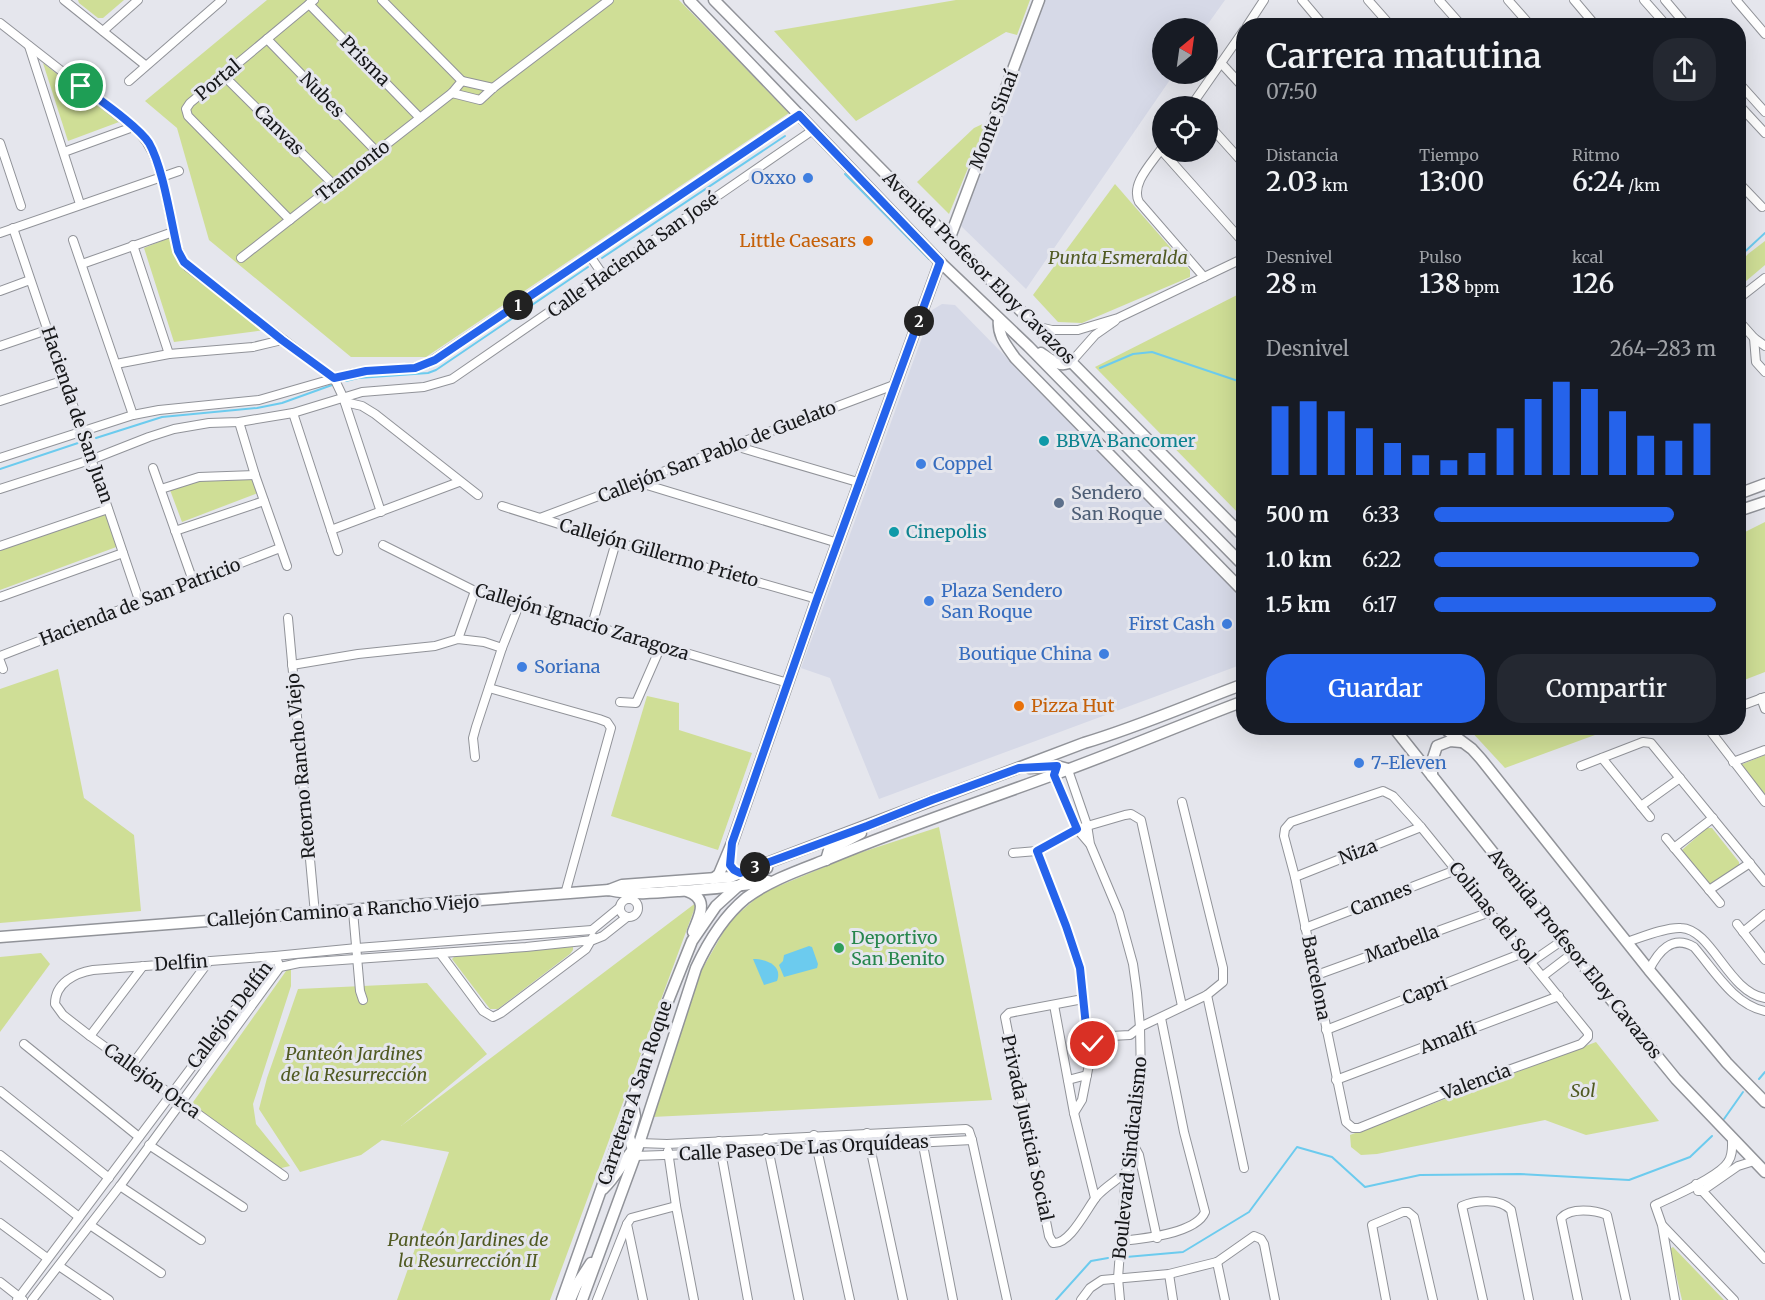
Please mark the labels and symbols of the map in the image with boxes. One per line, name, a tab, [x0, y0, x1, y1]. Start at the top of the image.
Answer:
north arrow	[1152, 18, 1218, 84]
street label: Prisma	[335, 31, 396, 91]
street label: Portal	[190, 54, 245, 105]
pin	[55, 60, 106, 111]
street label: Monte Sinaí	[964, 66, 1023, 172]
street label: Nubes	[295, 67, 350, 122]
street label: Canvas	[249, 100, 309, 160]
street label: Tramonto	[311, 135, 394, 206]
place label: Oxxo	[751, 166, 796, 189]
street label: Avenida Profesor Eloy Cavazos	[877, 166, 1081, 369]
marker: Oxxo	[801, 171, 815, 185]
street label: Calle Hacienda San José	[543, 187, 723, 322]
place label: Little Caesars	[739, 229, 856, 252]
marker: Little Caesars	[861, 234, 875, 248]
park label: Punta Esmeralda	[1048, 246, 1188, 269]
pin: 1	[503, 290, 533, 320]
pin: 2	[904, 306, 934, 336]
street label: Hacienda de San Juan	[36, 323, 119, 506]
street label: Callejón San Pablo de Guelato	[594, 395, 839, 508]
place label: BBVA Bancomer	[1056, 429, 1196, 452]
marker: BBVA Bancomer	[1037, 434, 1051, 448]
place label: Coppel	[933, 452, 993, 475]
marker: Coppel	[914, 457, 928, 471]
place label: Sendero San Roque	[1071, 481, 1162, 525]
marker: Sendero San Roque	[1052, 496, 1066, 510]
street label: Callejón Gillermo Prieto	[557, 513, 761, 592]
place label: Cinepolis	[906, 520, 987, 543]
marker: Cinepolis	[887, 525, 901, 539]
street label: Hacienda de San Patricio	[36, 553, 244, 651]
street label: Callejón Ignacio Zaragoza	[472, 578, 692, 665]
place label: Plaza Sendero San Roque	[941, 579, 1062, 623]
marker: Plaza Sendero San Roque	[922, 594, 936, 608]
place label: First Cash	[1128, 612, 1215, 635]
marker: First Cash	[1220, 617, 1234, 631]
place label: Boutique China	[958, 642, 1092, 665]
marker: Boutique China	[1097, 647, 1111, 661]
place label: Soriana	[534, 655, 601, 678]
marker: Soriana	[515, 660, 529, 674]
street label: Retorno Rancho Viejo	[281, 672, 320, 860]
place label: Pizza Hut	[1031, 694, 1114, 717]
marker: Pizza Hut	[1012, 699, 1026, 713]
place label: 7-Eleven	[1371, 751, 1447, 774]
marker: 7-Eleven	[1352, 756, 1366, 770]
street label: Niza	[1335, 834, 1381, 869]
street label: Avenida Profesor Eloy Cavazos	[1483, 843, 1667, 1063]
pin: 3	[740, 852, 770, 882]
street label: Colinas del Sol	[1444, 857, 1541, 969]
street label: Cannes	[1347, 876, 1415, 921]
street label: Callejón Camino a Rancho Viejo	[206, 890, 480, 931]
street label: Marbella	[1362, 919, 1442, 967]
place label: Deportivo San Benito	[851, 926, 944, 970]
street label: Barcelona	[1297, 934, 1336, 1023]
marker: Deportivo San Benito	[832, 941, 846, 955]
street label: Delfin	[153, 949, 209, 976]
street label: Callejón Delfín	[182, 957, 277, 1073]
street label: Capri	[1399, 971, 1451, 1010]
street label: Carretera A San Roque	[592, 998, 677, 1188]
street label: Amalfi	[1415, 1016, 1479, 1059]
pin	[1067, 1018, 1118, 1069]
street label: Privada Justicia Social	[996, 1033, 1059, 1224]
street label: Callejón Orca	[100, 1038, 205, 1123]
park label: Panteón Jardines de la Resurrección	[281, 1042, 427, 1086]
street label: Boulevard Sindicalismo	[1107, 1055, 1152, 1261]
street label: Valencia	[1437, 1058, 1514, 1105]
park label: Sol	[1570, 1079, 1596, 1102]
street label: Calle Paseo De Las Orquídeas	[679, 1129, 930, 1166]
park label: Panteón Jardines de la Resurrección II	[388, 1228, 548, 1272]

